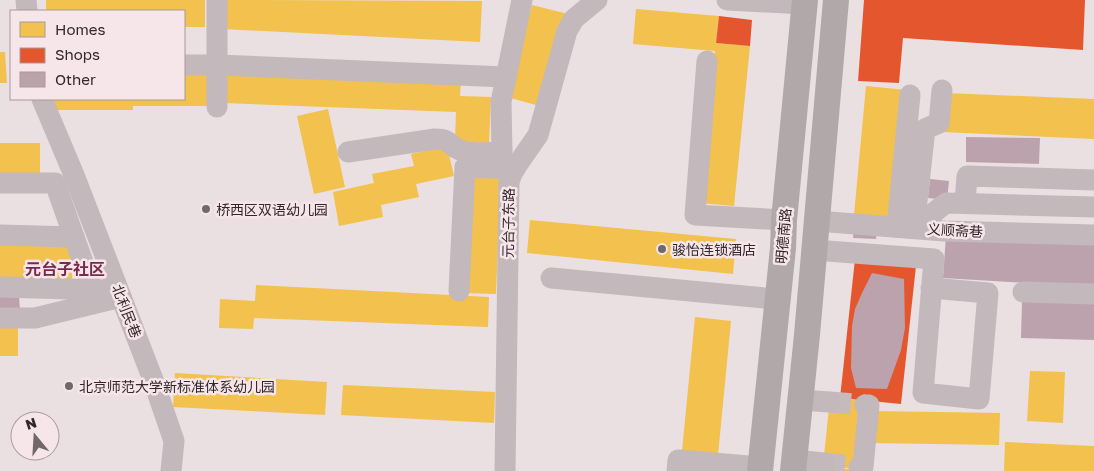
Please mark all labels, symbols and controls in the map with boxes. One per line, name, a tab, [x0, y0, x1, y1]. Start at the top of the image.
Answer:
legend	[10, 10, 185, 100]
text: Homes	[55, 20, 105, 38]
text: Shops	[55, 45, 100, 63]
text: Other	[55, 70, 96, 88]
street label: 元台子东路	[499, 188, 517, 258]
place label: 桥西区双语幼儿园	[216, 201, 328, 218]
marker: 桥西区双语幼儿园	[200, 203, 212, 215]
street label: 明德南路	[772, 207, 794, 265]
street label: 义顺斋巷	[927, 220, 983, 240]
place label: 骏怡连锁酒店	[672, 241, 756, 258]
marker: 骏怡连锁酒店	[656, 243, 668, 255]
district label: 元台子社区	[25, 259, 105, 279]
street label: 北利民巷	[109, 282, 145, 340]
place label: 北京师范大学新标准体系幼儿园	[79, 378, 275, 395]
marker: 北京师范大学新标准体系幼儿园	[63, 380, 75, 392]
north arrow	[10, 411, 60, 461]
text: N	[23, 413, 39, 433]

